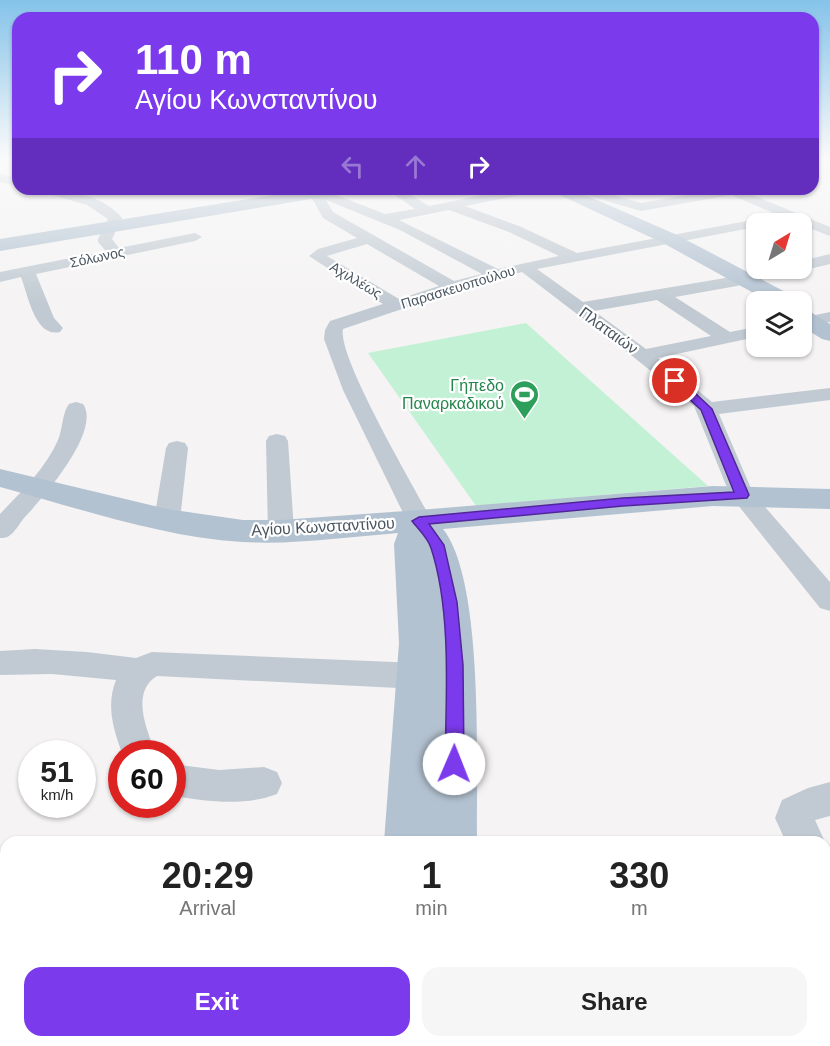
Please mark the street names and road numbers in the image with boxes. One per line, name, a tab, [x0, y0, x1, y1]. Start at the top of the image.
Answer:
street label: Σόλωνος	[68, 243, 126, 271]
street label: Αχιλλέως	[327, 258, 385, 302]
street label: Παρασκευοπούλου	[399, 262, 517, 312]
street label: Πλαταιών	[576, 304, 641, 357]
street label: Αγίου Κωνσταντίνου	[251, 514, 395, 539]

